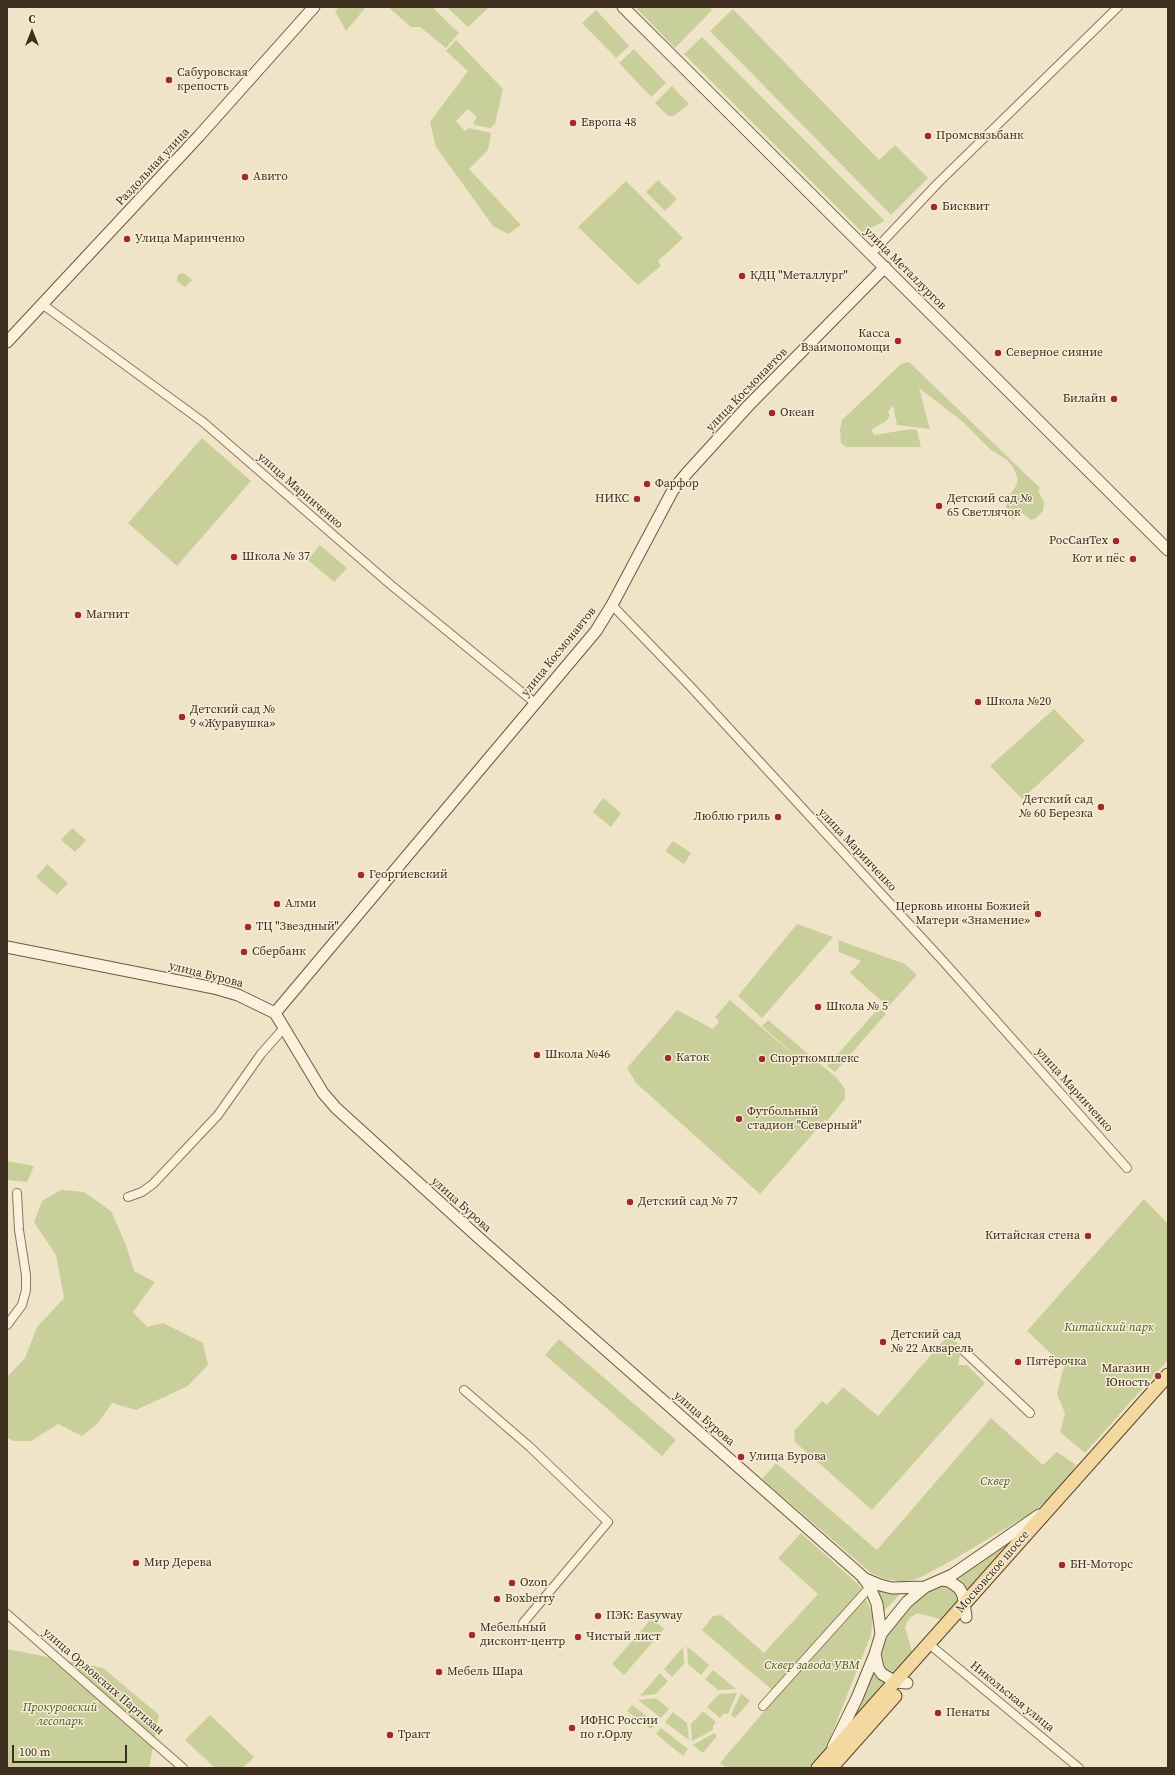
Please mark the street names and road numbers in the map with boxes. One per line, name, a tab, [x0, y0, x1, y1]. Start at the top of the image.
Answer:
street label: Раздольная улица	[113, 125, 193, 209]
street label: улица Металлургов	[861, 225, 949, 313]
street label: улица Космонавтов	[703, 345, 791, 435]
street label: улица Маринченко	[254, 450, 346, 532]
street label: улица Космонавтов	[519, 604, 599, 700]
street label: улица Маринченко	[815, 805, 899, 895]
street label: улица Бурова	[167, 959, 245, 991]
street label: улица Маринченко	[1032, 1045, 1116, 1135]
street label: улица Бурова	[428, 1174, 494, 1236]
street label: улица Бурова	[671, 1389, 737, 1449]
street label: Московское шоссе	[953, 1528, 1033, 1616]
street label: улица Орловских Партизан	[40, 1626, 166, 1738]
street label: Никольская улица	[967, 1659, 1057, 1735]

